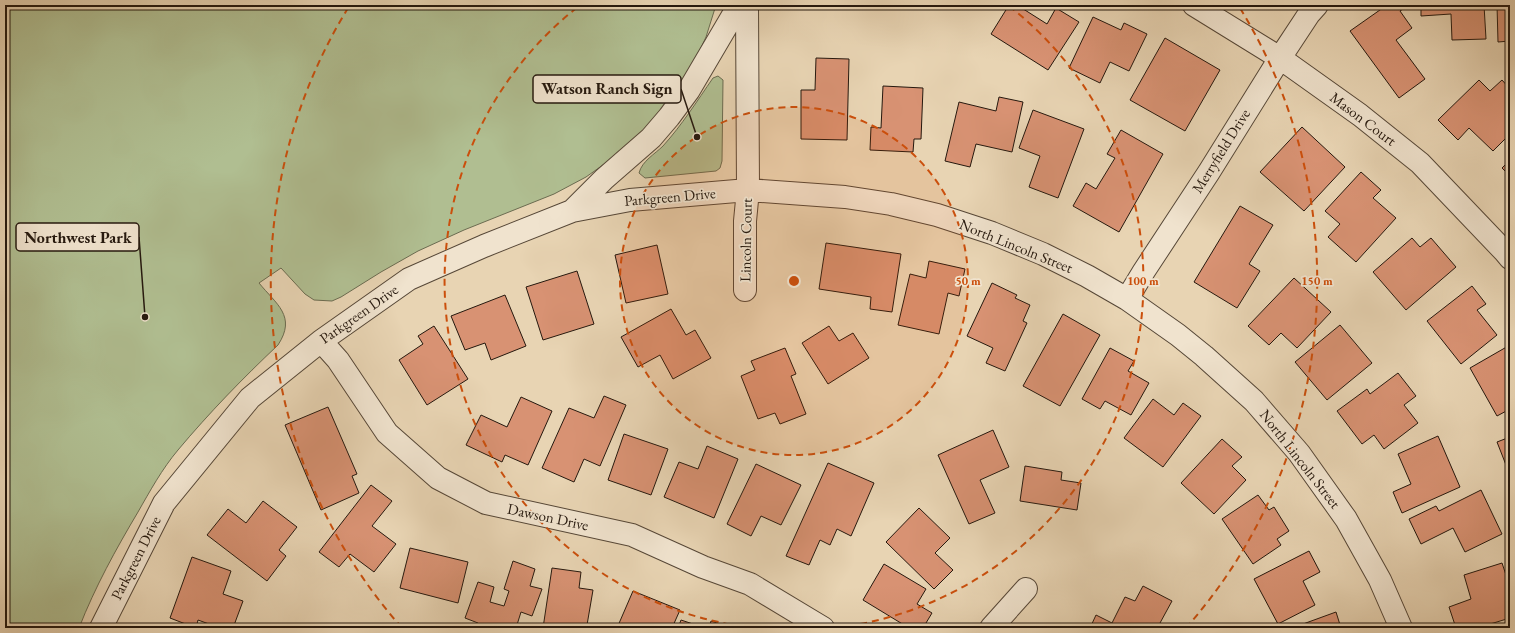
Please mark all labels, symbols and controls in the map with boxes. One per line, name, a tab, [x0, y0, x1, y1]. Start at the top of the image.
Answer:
callout: Watson Ranch Sign	[533, 75, 681, 103]
text: Watson Ranch Sign	[541, 78, 673, 99]
street label: Mason Court	[1326, 88, 1400, 150]
street label: Merryfield Drive	[1187, 105, 1254, 196]
street label: Parkgreen Drive	[623, 183, 717, 210]
street label: Lincoln Court	[735, 198, 756, 282]
street label: North Lincoln Street	[957, 214, 1076, 277]
callout: Northwest Park	[16, 223, 139, 251]
text: Northwest Park	[24, 227, 132, 248]
text: 50 m	[955, 273, 981, 289]
text: 100 m	[1127, 273, 1159, 289]
text: 150 m	[1301, 273, 1333, 289]
centre of rings	[787, 274, 801, 288]
street label: Parkgreen Drive	[316, 279, 402, 348]
street label: North Lincoln Street	[1256, 405, 1345, 512]
street label: Dawson Drive	[506, 499, 591, 534]
street label: Parkgreen Drive	[106, 513, 165, 603]

